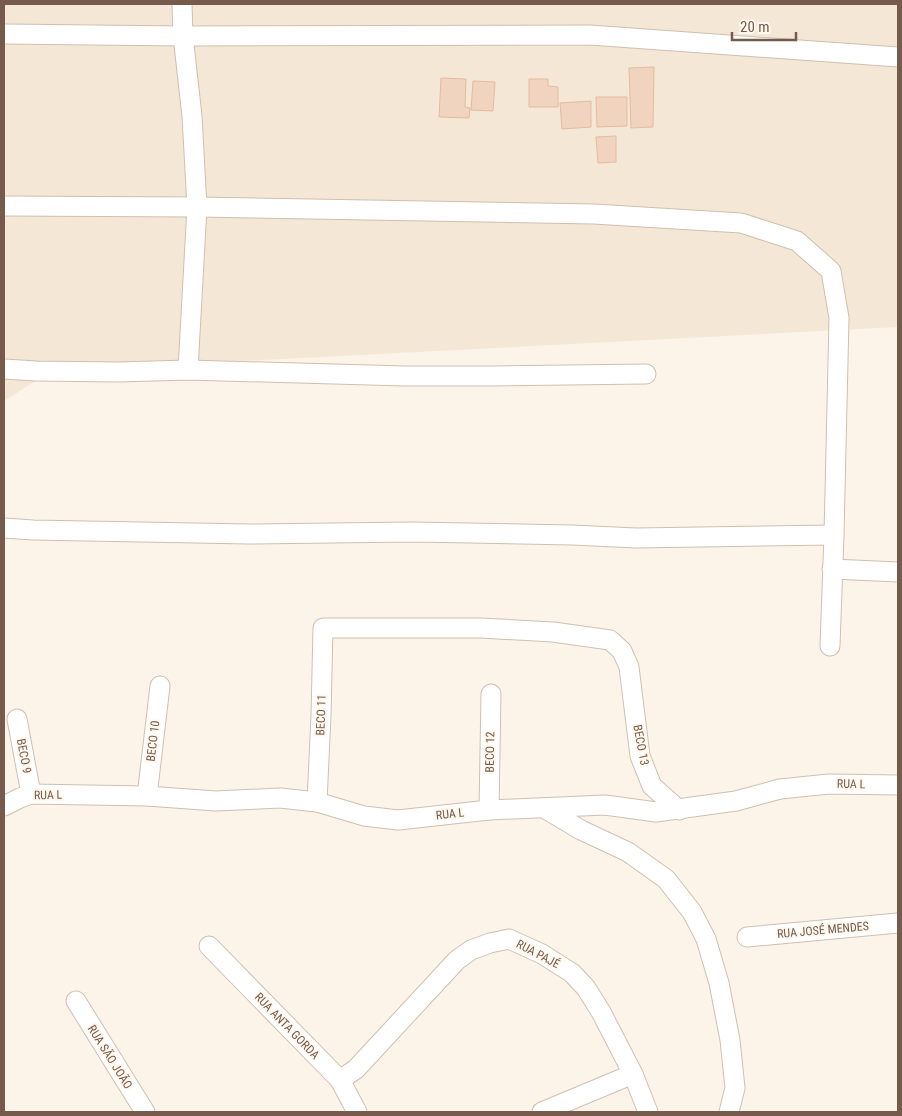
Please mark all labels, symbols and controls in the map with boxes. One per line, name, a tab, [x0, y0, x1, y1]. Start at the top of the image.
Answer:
scale bar	[732, 10, 796, 42]
text: 20 m	[740, 18, 770, 36]
street label: BECO 11	[313, 694, 329, 736]
street label: BECO 10	[144, 720, 162, 762]
street label: BECO 13	[630, 723, 652, 767]
street label: BECO 12	[483, 731, 497, 773]
street label: BECO 9	[14, 737, 34, 775]
street label: RUA L	[837, 777, 866, 791]
street label: RUA L	[34, 788, 63, 802]
street label: RUA L	[435, 806, 465, 822]
street label: RUA JOSÉ MENDES	[776, 918, 869, 941]
street label: RUA PAJÉ	[514, 936, 563, 971]
street label: RUA ANTA GORDA	[252, 990, 322, 1062]
street label: RUA SÃO JOÃO	[85, 1021, 137, 1092]

